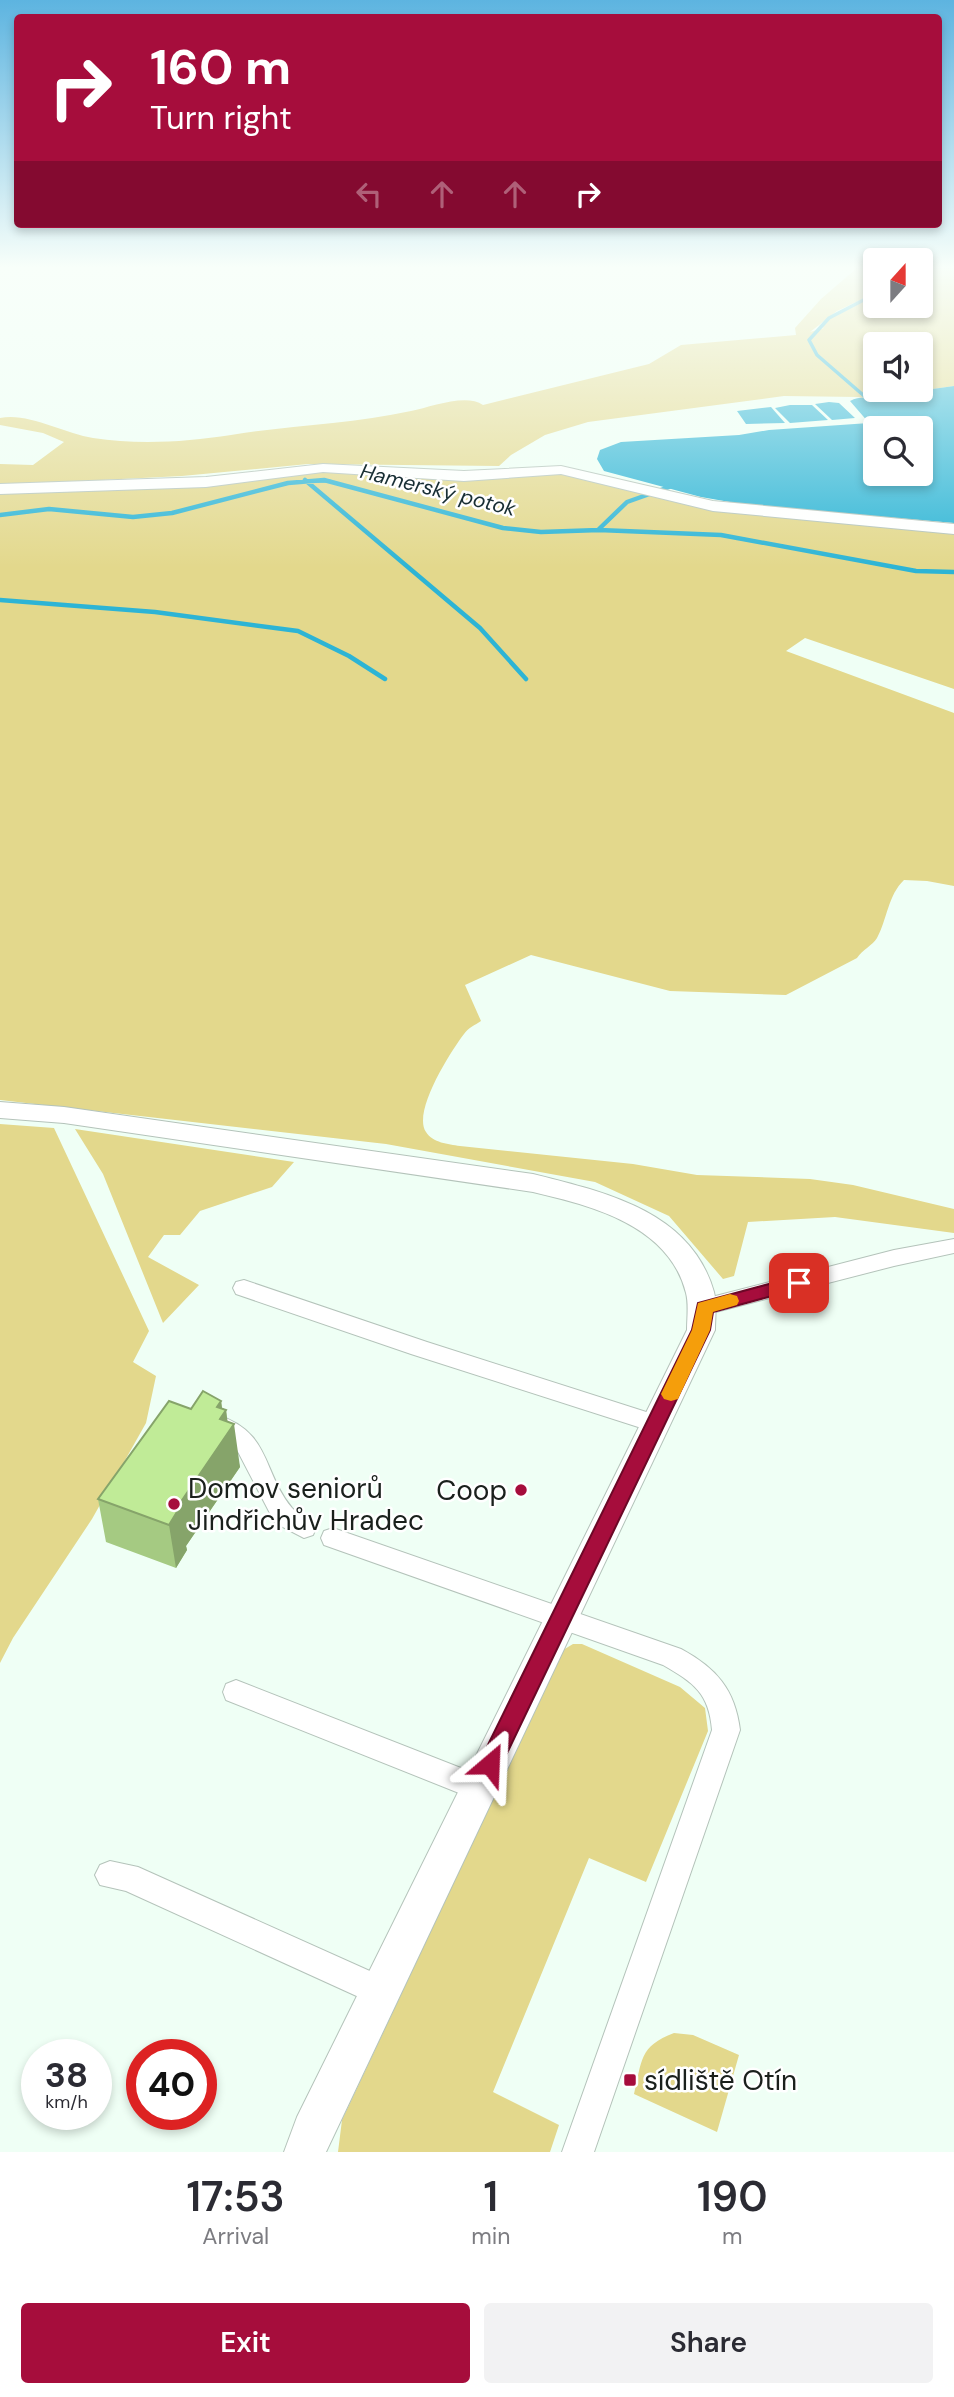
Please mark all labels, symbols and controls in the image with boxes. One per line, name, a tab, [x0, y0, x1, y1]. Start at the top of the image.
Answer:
text: 160 m	[150, 35, 291, 99]
icon: right	[35, 42, 126, 133]
text: Turn right	[150, 97, 292, 139]
icon: left	[350, 175, 388, 213]
icon: ahead	[423, 175, 461, 213]
icon: ahead	[496, 175, 534, 213]
icon: right	[569, 175, 607, 213]
north arrow	[863, 248, 933, 318]
map controls	[863, 248, 933, 486]
button: sound	[863, 332, 933, 402]
button: search	[863, 416, 933, 486]
water label: Hamerský potok	[357, 457, 519, 523]
pin	[769, 1253, 829, 1313]
icon: arrive	[780, 1264, 818, 1302]
place label: Domov seniorů Jindřichův Hradec	[188, 1470, 424, 1539]
place label: Coop	[436, 1472, 507, 1509]
marker: Coop	[513, 1482, 529, 1498]
marker: Domov seniorů Jindřichův Hradec	[166, 1496, 182, 1512]
position arrow	[453, 1727, 527, 1801]
speed limit sign: 40	[126, 2039, 217, 2130]
text: 38	[45, 2052, 88, 2098]
place label: sídliště Otín	[644, 2062, 797, 2099]
marker: sídliště Otín	[622, 2072, 638, 2088]
text: km/h	[45, 2090, 88, 2114]
text: 17:53	[186, 2169, 285, 2224]
text: 1	[484, 2169, 498, 2224]
text: 190	[697, 2169, 767, 2224]
text: Arrival	[202, 2221, 269, 2251]
text: min	[471, 2221, 510, 2251]
text: m	[722, 2221, 742, 2251]
button: Exit	[21, 2303, 470, 2383]
button: Share	[484, 2303, 933, 2383]

